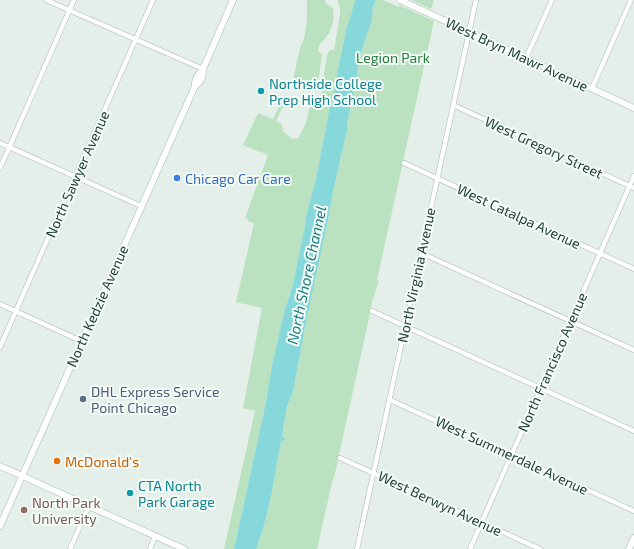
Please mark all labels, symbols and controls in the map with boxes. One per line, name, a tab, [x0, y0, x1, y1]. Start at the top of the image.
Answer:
street label: West Bryn Mawr Avenue	[443, 13, 591, 95]
park label: Legion Park	[356, 49, 430, 66]
place label: Northside College Prep High School	[269, 75, 382, 108]
marker: Northside College Prep High School	[256, 86, 266, 96]
street label: North Sawyer Avenue	[41, 108, 113, 240]
street label: West Gregory Street	[482, 112, 606, 182]
place label: Chicago Car Care	[185, 170, 291, 187]
marker: Chicago Car Care	[172, 173, 182, 183]
street label: West Catalpa Avenue	[454, 180, 584, 252]
water label: North Shore Channel	[283, 204, 329, 346]
street label: North Virginia Avenue	[393, 206, 439, 344]
street label: North Kedzie Avenue	[62, 242, 132, 370]
street label: North Francisco Avenue	[514, 290, 590, 434]
place label: DHL Express Service Point Chicago	[91, 383, 219, 416]
marker: DHL Express Service Point Chicago	[78, 394, 88, 404]
street label: West Summerdale Avenue	[433, 412, 591, 498]
place label: McDonald's	[65, 453, 139, 470]
marker: McDonald's	[52, 456, 62, 466]
street label: West Berwyn Avenue	[375, 467, 505, 539]
place label: CTA North Park Garage	[138, 477, 215, 510]
marker: CTA North Park Garage	[125, 488, 135, 498]
place label: North Park University	[32, 494, 101, 527]
marker: North Park University	[19, 505, 29, 515]

